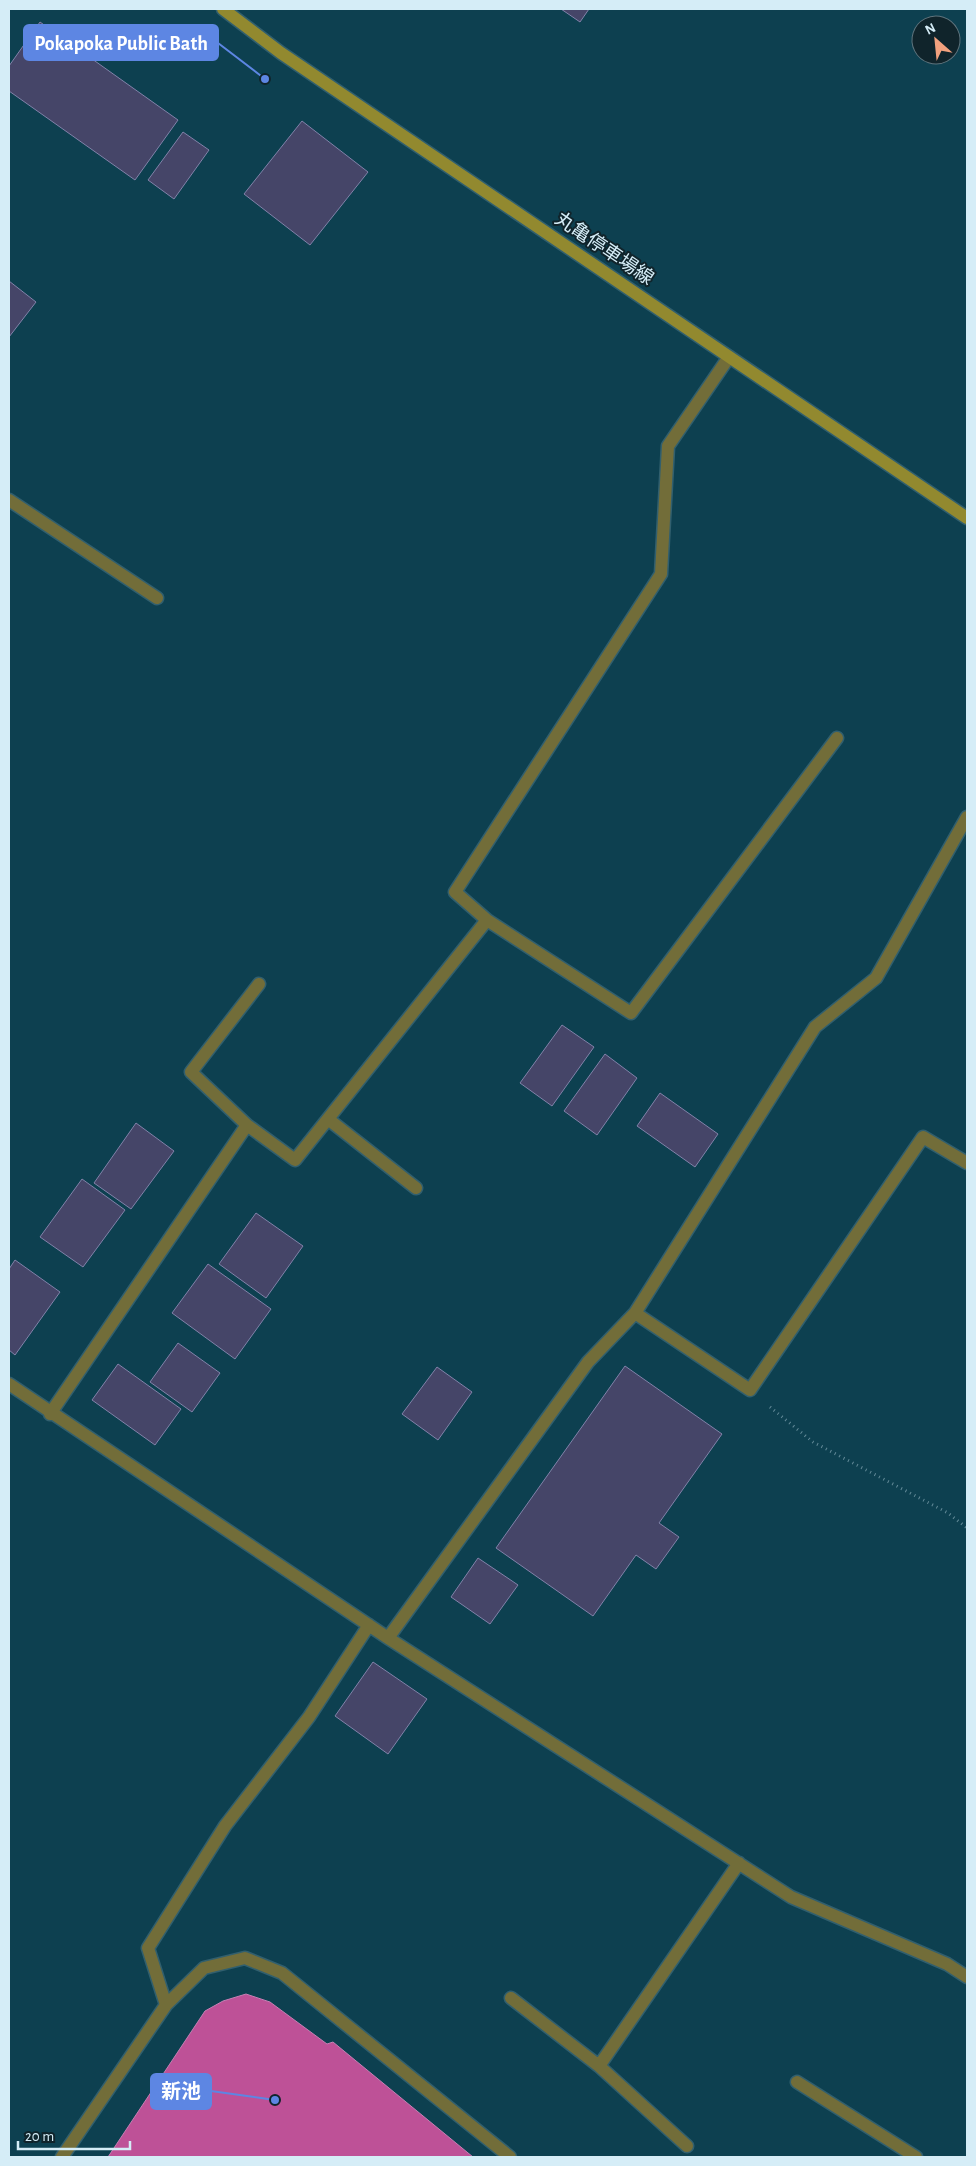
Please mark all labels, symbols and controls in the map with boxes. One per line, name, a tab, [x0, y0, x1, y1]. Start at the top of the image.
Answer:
north arrow	[911, 15, 961, 65]
text: N	[923, 21, 938, 38]
callout: Pokapoka Public Bath	[24, 25, 218, 60]
text: Pokapoka Public Bath	[34, 34, 208, 54]
street label: 丸亀停車場線	[551, 208, 658, 289]
callout: 新池	[151, 2074, 211, 2109]
text: 新池	[161, 2081, 201, 2102]
scale bar	[18, 2118, 130, 2150]
text: 20 m	[25, 2129, 54, 2144]

